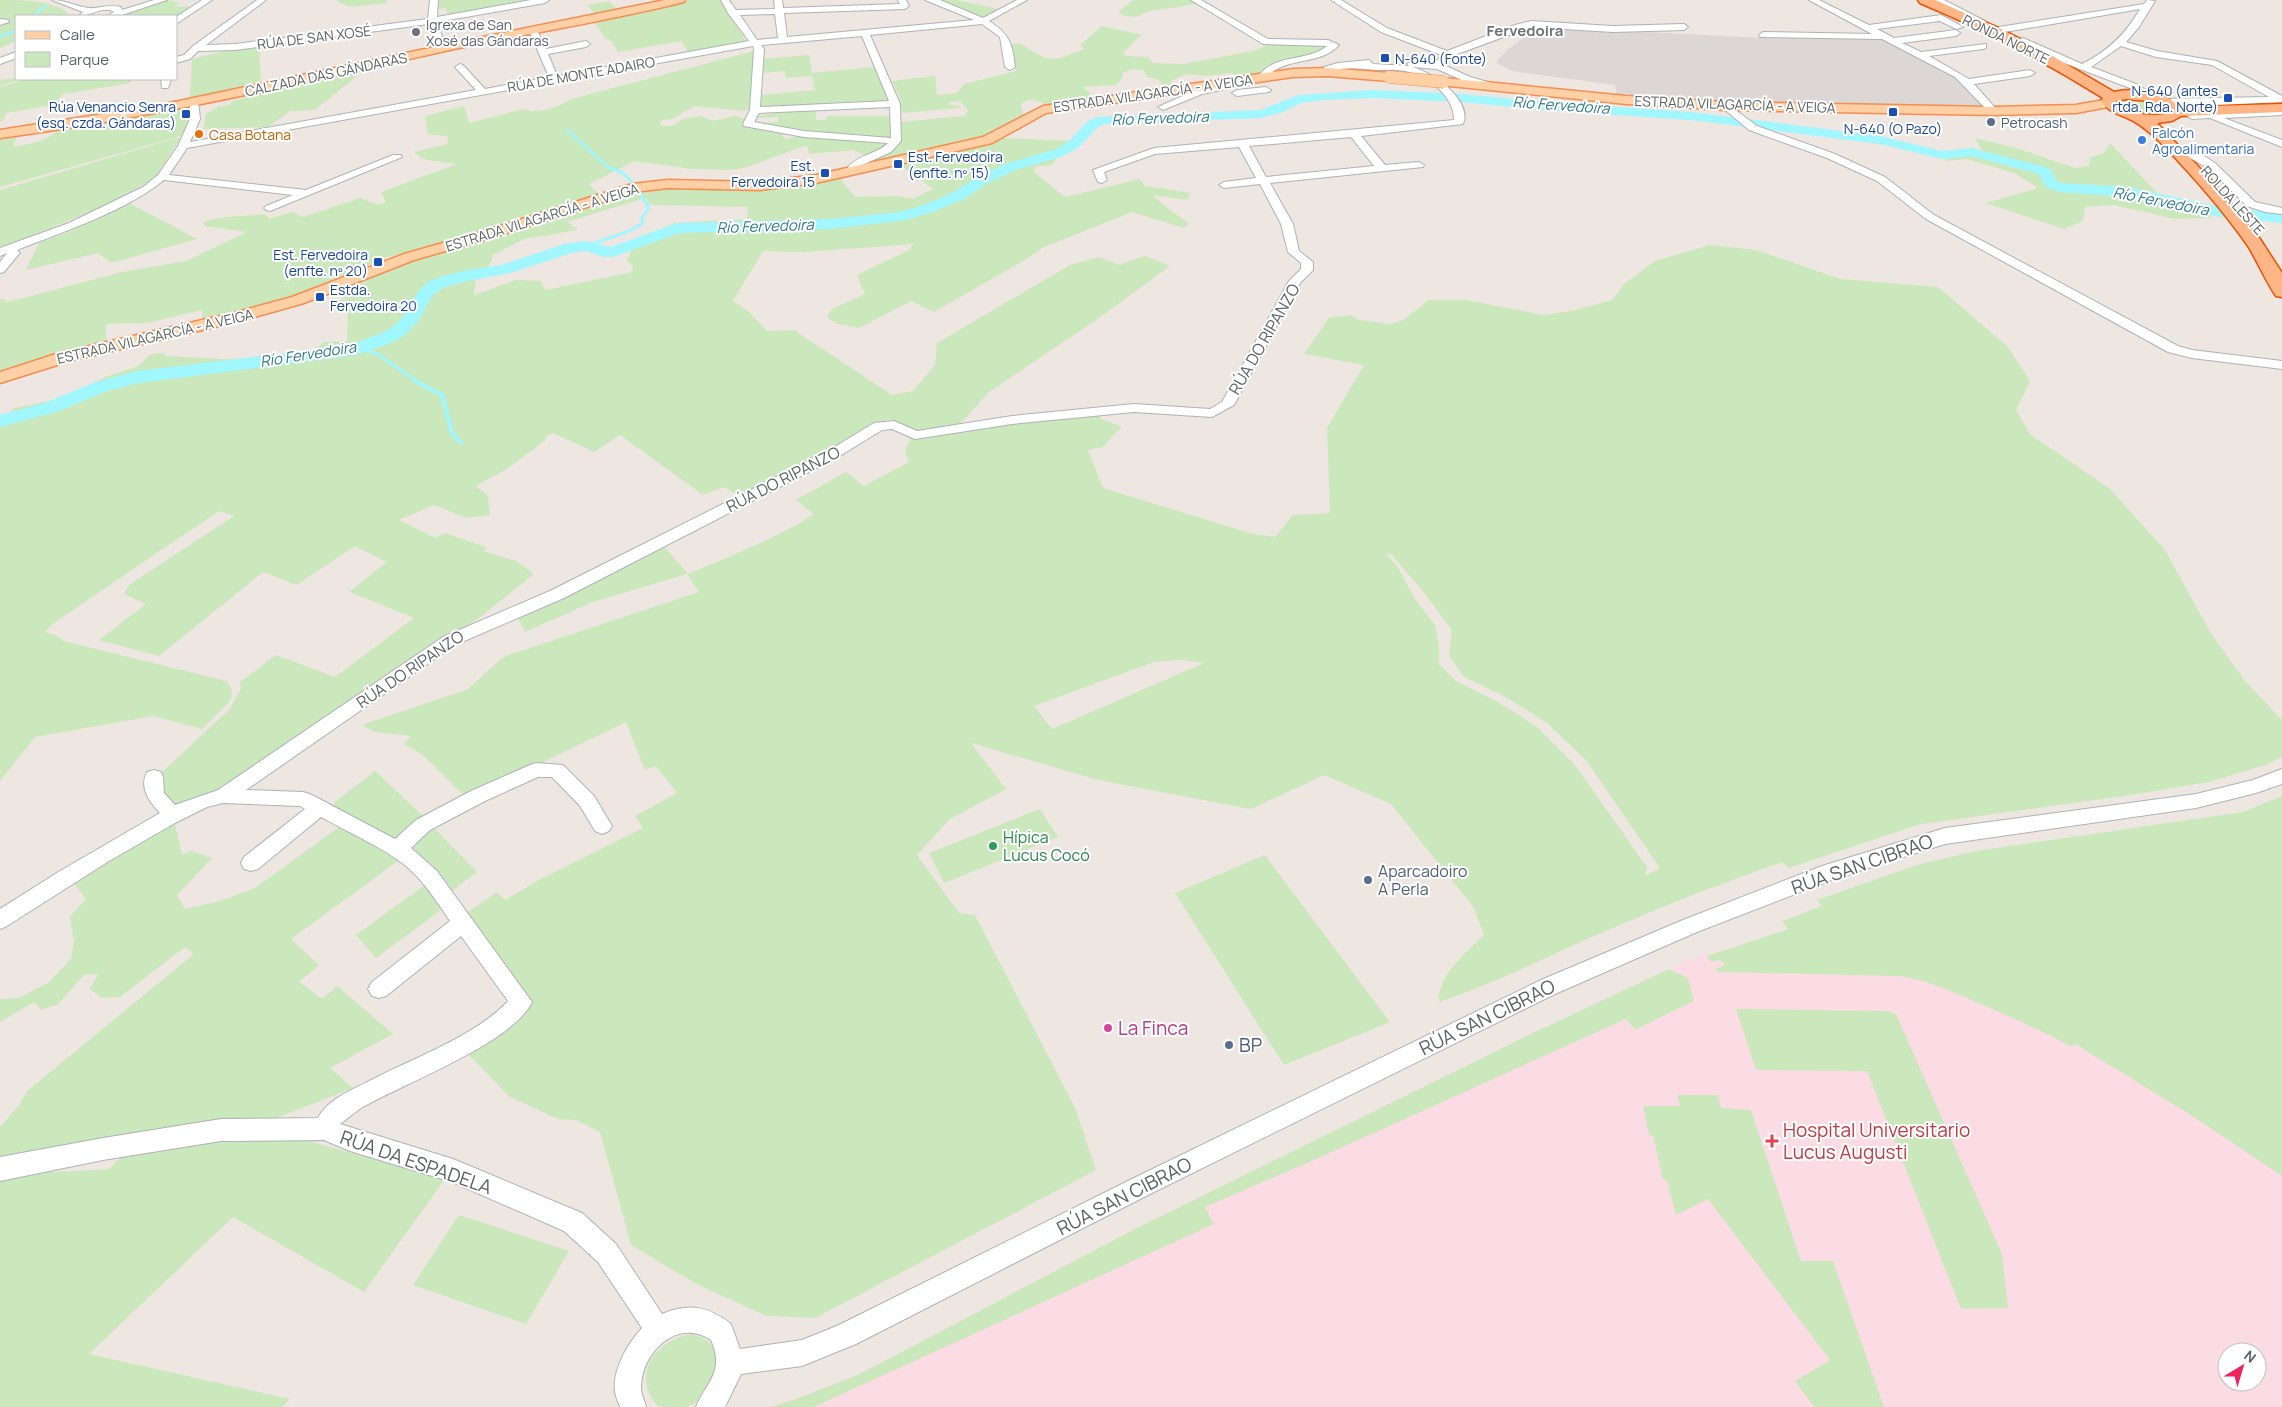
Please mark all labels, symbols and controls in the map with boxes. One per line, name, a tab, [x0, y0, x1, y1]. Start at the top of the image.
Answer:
street label: RONDA NORTE	[1960, 10, 2053, 68]
legend	[15, 15, 178, 80]
place label: Igrexa de San Xosé das Gándaras	[426, 15, 549, 50]
district label: Fervedoira	[1487, 20, 1563, 41]
street label: RÚA DE SAN XOSÉ	[256, 21, 372, 53]
text: Calle	[60, 24, 95, 45]
marker: Igrexa de San Xosé das Gándaras	[410, 26, 422, 38]
street label: CALZADA DAS GÁNDARAS	[243, 47, 409, 100]
text: Parque	[60, 49, 109, 70]
place label: N-640 (Fonte)	[1395, 49, 1487, 68]
street label: RÚA DE MONTE ADAIRO	[506, 52, 656, 96]
marker: N-640 (Fonte)	[1379, 52, 1391, 64]
street label: ESTRADA VILAGARCÍA - A VEIGA	[1052, 70, 1254, 116]
place label: N-640 (antes rtda. Rda. Norte)	[2112, 81, 2218, 116]
water label: Río Fervedoira	[1512, 91, 1611, 119]
street label: ESTRADA VILAGARCÍA - A VEIGA	[1634, 91, 1836, 117]
marker: N-640 (antes rtda. Rda. Norte)	[2222, 92, 2234, 104]
place label: Rúa Venancio Senra (esq. czda. Gándaras)	[36, 97, 176, 132]
water label: Río Fervedoira	[1111, 106, 1210, 130]
marker: N-640 (O Pazo)	[1887, 106, 1899, 118]
marker: Rúa Venancio Senra (esq. czda. Gándaras)	[180, 108, 192, 120]
place label: Petrocash	[2001, 113, 2068, 132]
marker: Petrocash	[1985, 116, 1997, 128]
place label: N-640 (O Pazo)	[1844, 119, 1942, 138]
place label: Falcón Agroalimentaria	[2152, 123, 2254, 158]
place label: Casa Botana	[209, 125, 291, 144]
marker: Casa Botana	[193, 128, 205, 140]
marker: Falcón Agroalimentaria	[2136, 134, 2148, 146]
place label: Est. Fervedoira (enfte. nº 15)	[908, 147, 1003, 182]
place label: Est. Fervedoira 15	[731, 156, 815, 191]
marker: Est. Fervedoira (enfte. nº 15)	[892, 158, 904, 170]
street label: ROLDA LESTE	[2197, 161, 2269, 239]
marker: Est. Fervedoira 15	[819, 167, 831, 179]
street label: ESTRADA VILAGARCÍA - A VEIGA	[443, 178, 641, 255]
water label: Río Fervedoira	[2111, 181, 2211, 221]
water label: Río Fervedoira	[716, 214, 815, 238]
place label: Est. Fervedoira (enfte. nº 20)	[273, 245, 368, 280]
marker: Est. Fervedoira (enfte. nº 20)	[372, 256, 384, 268]
street label: RÚA DO RIPANZO	[1223, 279, 1305, 399]
place label: Estda. Fervedoira 20	[330, 280, 417, 315]
marker: Estda. Fervedoira 20	[314, 291, 326, 303]
street label: ESTRADA VILAGARCÍA - A VEIGA	[55, 304, 255, 368]
water label: Río Fervedoira	[258, 336, 358, 372]
street label: RÚA DO RIPANZO	[722, 441, 844, 517]
street label: RÚA DO RIPANZO	[352, 625, 468, 713]
place label: Hípica Lucus Cocó	[1003, 826, 1090, 866]
street label: RÚA SAN CIBRAO	[1788, 828, 1937, 900]
marker: Hípica Lucus Cocó	[987, 840, 999, 852]
place label: Aparcadoiro A Perla	[1378, 860, 1468, 900]
marker: Aparcadoiro A Perla	[1362, 874, 1374, 886]
street label: RÚA SAN CIBRAO	[1415, 973, 1560, 1061]
place label: La Finca	[1118, 1015, 1188, 1041]
marker: La Finca	[1102, 1022, 1114, 1034]
place label: BP	[1239, 1032, 1262, 1058]
marker: BP	[1223, 1039, 1235, 1051]
place label: Hospital Universitario Lucus Augusti	[1783, 1117, 1970, 1165]
street label: RÚA DA ESPADELA	[337, 1124, 495, 1200]
marker: Hospital Universitario Lucus Augusti	[1765, 1134, 1779, 1148]
street label: RÚA SAN CIBRAO	[1052, 1151, 1196, 1241]
north arrow	[2217, 1342, 2267, 1392]
text: N	[2240, 1346, 2260, 1367]

